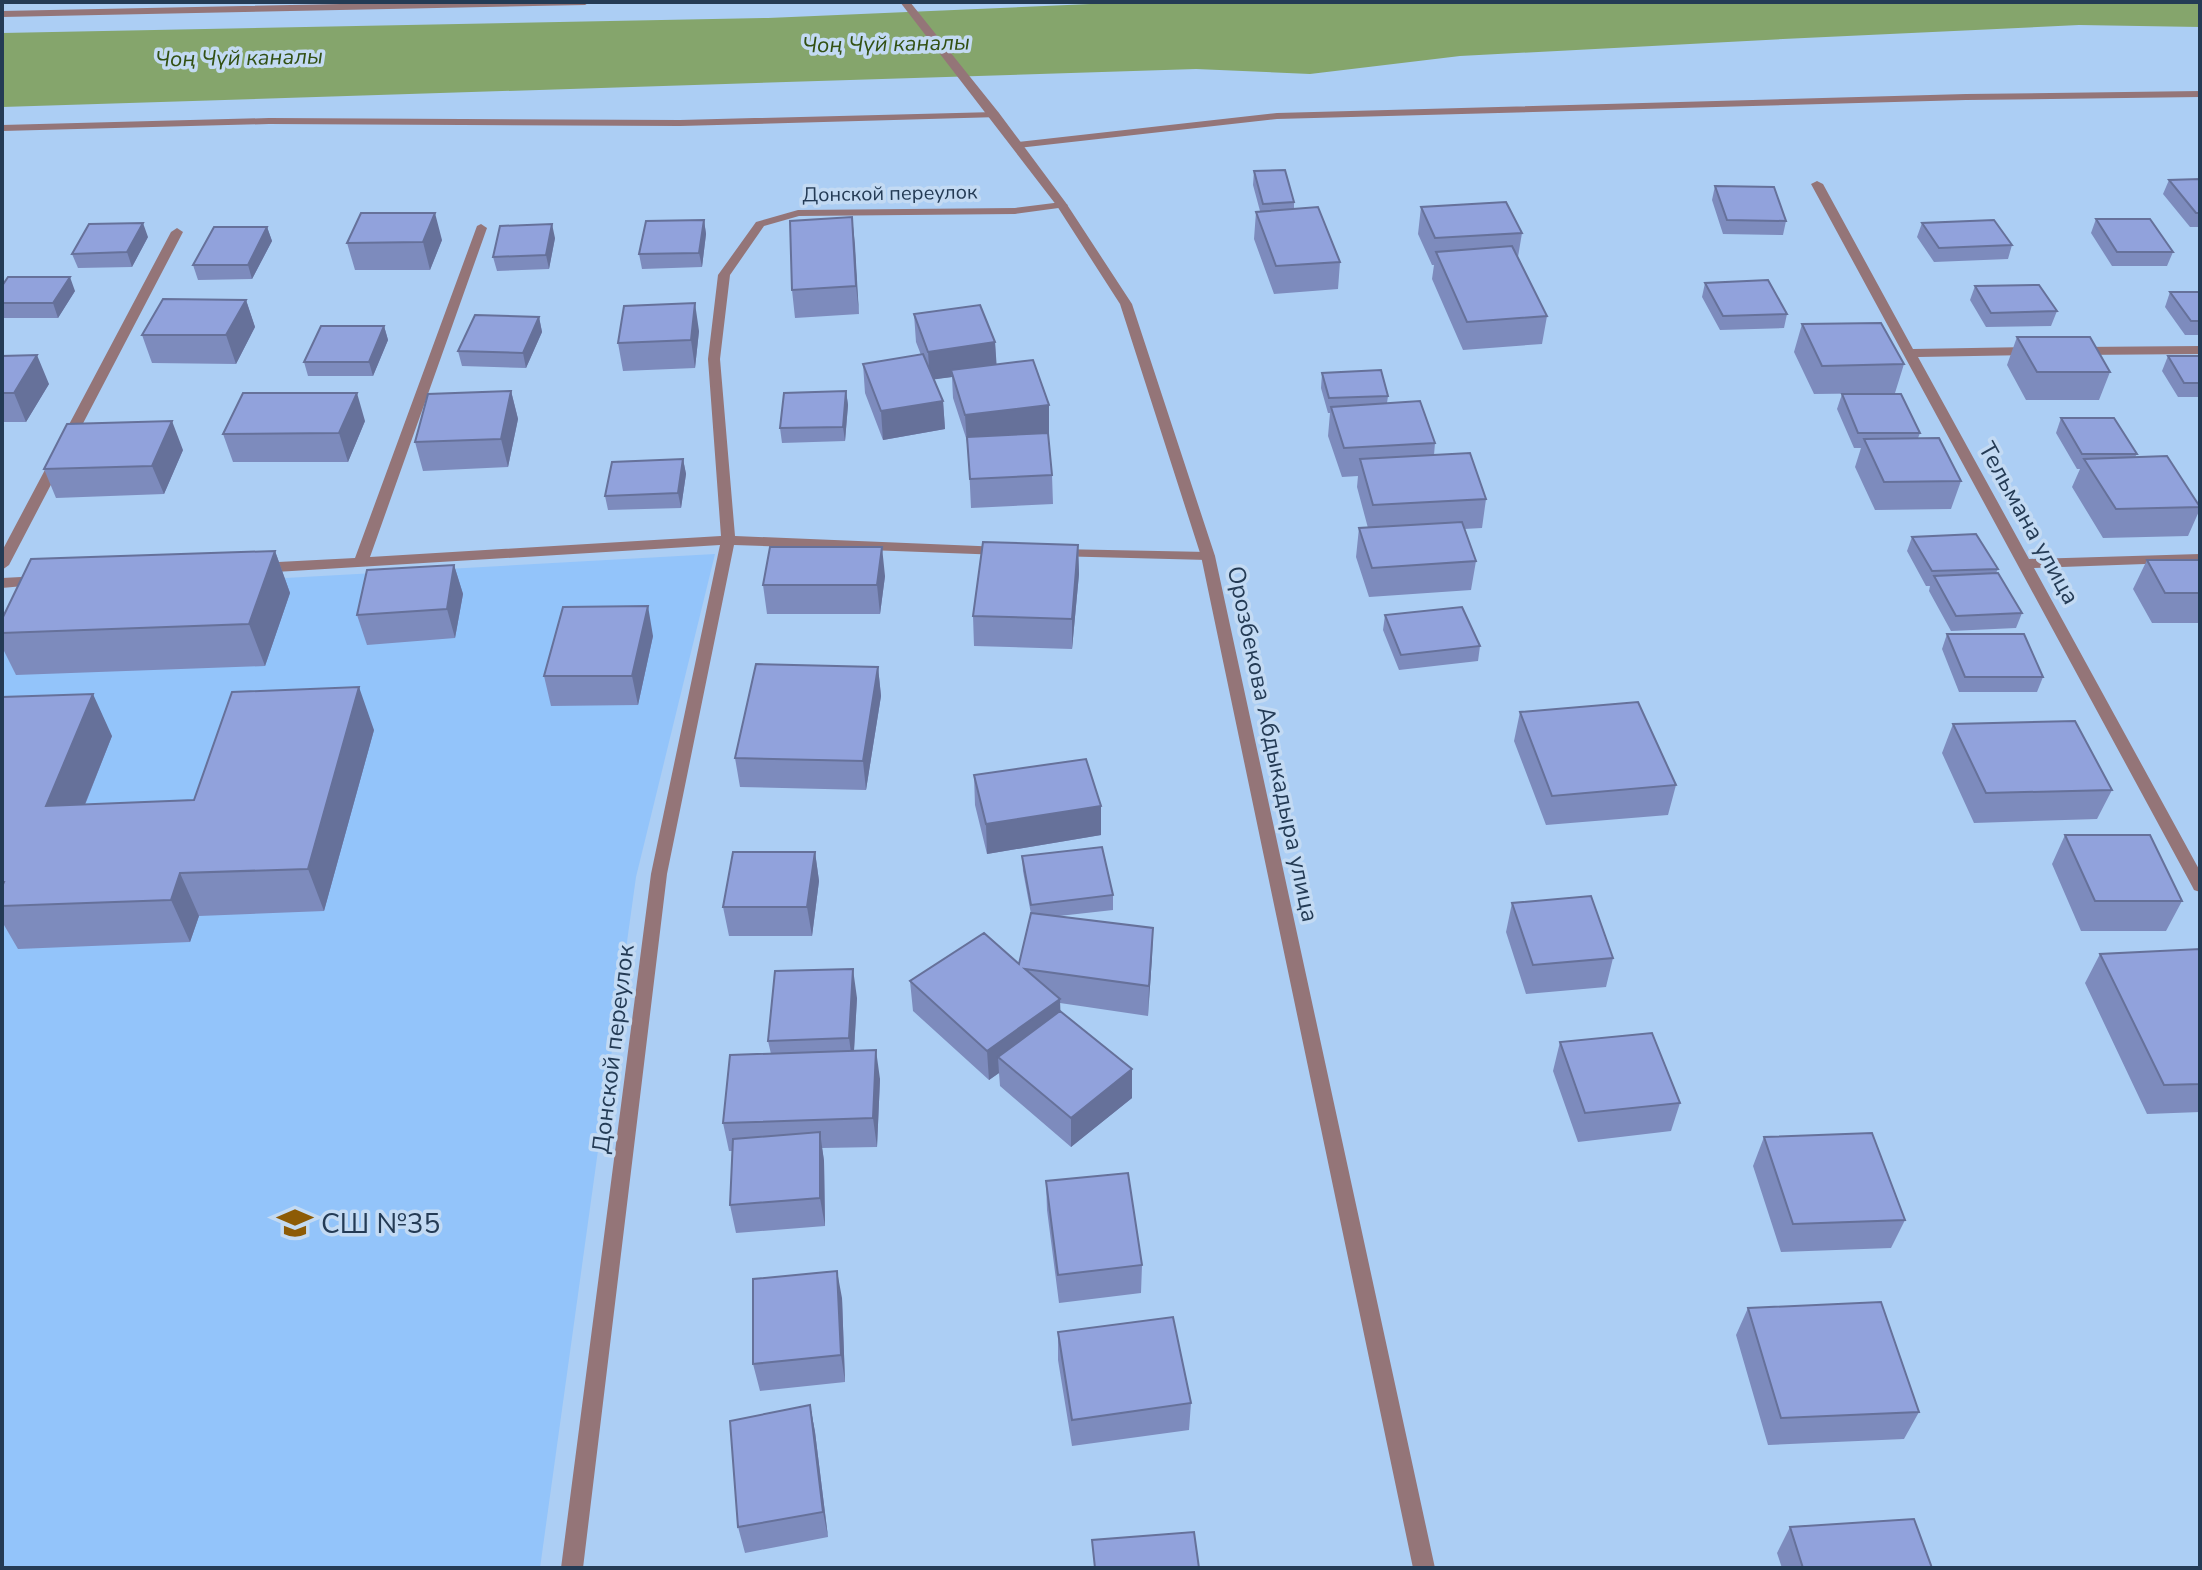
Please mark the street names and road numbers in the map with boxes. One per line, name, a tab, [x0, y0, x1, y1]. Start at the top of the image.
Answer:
street label: Донской переулок	[802, 178, 978, 209]
street label: Тельмана улица	[1971, 436, 2087, 610]
street label: Орозбекова Абдыкадыра улица	[1220, 563, 1326, 925]
street label: Донской переулок	[584, 942, 642, 1155]

